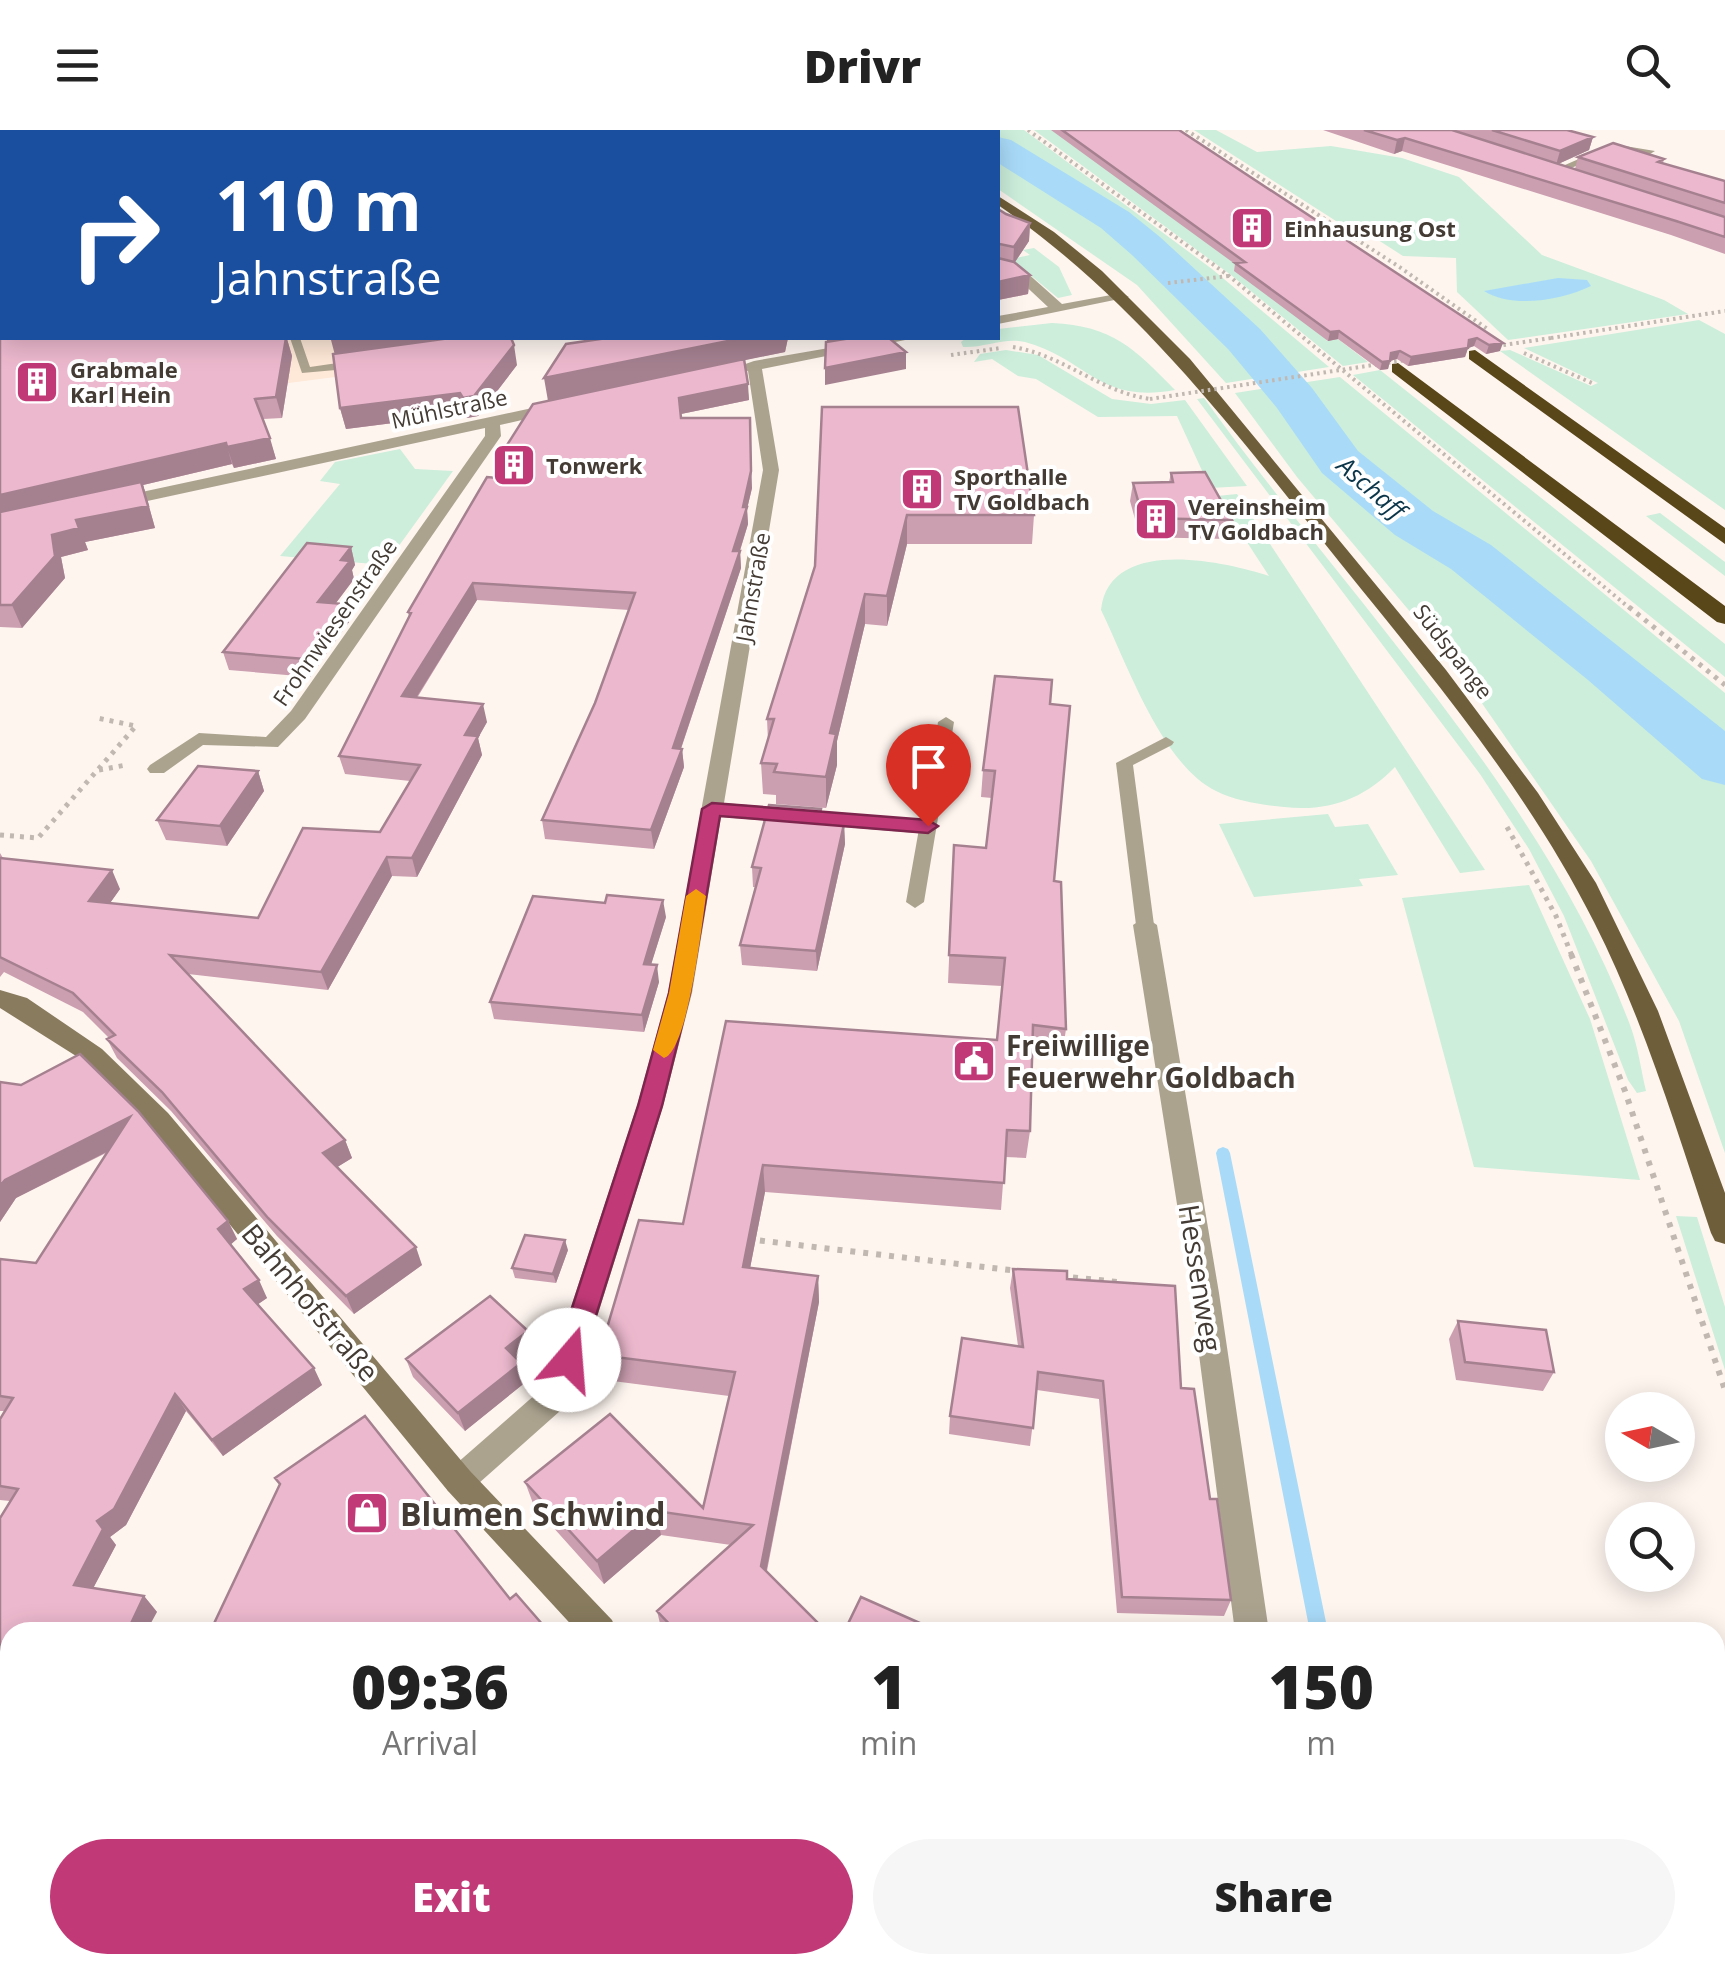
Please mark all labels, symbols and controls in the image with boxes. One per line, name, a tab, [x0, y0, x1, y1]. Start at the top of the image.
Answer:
text: Drivr	[804, 35, 921, 96]
icon: menu	[50, 38, 105, 93]
icon: search	[1620, 38, 1675, 93]
text: 110 m	[215, 156, 422, 252]
icon: right	[50, 170, 180, 300]
building icon: Einhausung Ost	[1229, 205, 1275, 251]
place label: Einhausung Ost	[1284, 213, 1456, 243]
text: Jahnstraße	[215, 247, 441, 308]
place label: Grabmale Karl Hein	[70, 354, 178, 409]
building icon: Grabmale Karl Hein	[14, 359, 60, 405]
street label: Mühlstraße	[388, 381, 510, 435]
building icon: Tonwerk	[491, 442, 537, 488]
water label: Aschaff	[1329, 447, 1416, 528]
place label: Tonwerk	[546, 450, 643, 480]
place label: Sporthalle TV Goldbach	[954, 461, 1090, 516]
building icon: Sporthalle TV Goldbach	[899, 466, 945, 512]
place label: Vereinsheim TV Goldbach	[1188, 491, 1326, 546]
building icon: Vereinsheim TV Goldbach	[1133, 496, 1179, 542]
street label: Jahnstraße	[727, 530, 776, 646]
street label: Frohnwiesenstraße	[265, 533, 403, 711]
street label: Südspange	[1407, 597, 1501, 705]
pin	[886, 724, 971, 827]
icon: arrive	[901, 739, 956, 794]
place label: Freiwillige Feuerwehr Goldbach	[1006, 1026, 1296, 1096]
public building icon: Freiwillige Feuerwehr Goldbach	[951, 1038, 997, 1084]
street label: Hessenweg	[1171, 1202, 1231, 1354]
street label: Bahnhofstraße	[234, 1215, 388, 1389]
position arrow	[517, 1308, 621, 1412]
north arrow	[1605, 1392, 1695, 1482]
map controls	[1605, 1392, 1695, 1592]
shop icon: Blumen Schwind	[344, 1490, 390, 1536]
place label: Blumen Schwind	[400, 1492, 666, 1535]
button: search	[1605, 1502, 1695, 1592]
text: 09:36	[351, 1645, 509, 1727]
text: 1	[871, 1645, 906, 1727]
text: 150	[1268, 1645, 1374, 1727]
text: Arrival	[382, 1721, 478, 1764]
text: min	[860, 1721, 917, 1764]
text: m	[1306, 1721, 1336, 1764]
button: Exit	[50, 1839, 853, 1954]
button: Share	[873, 1839, 1675, 1954]

